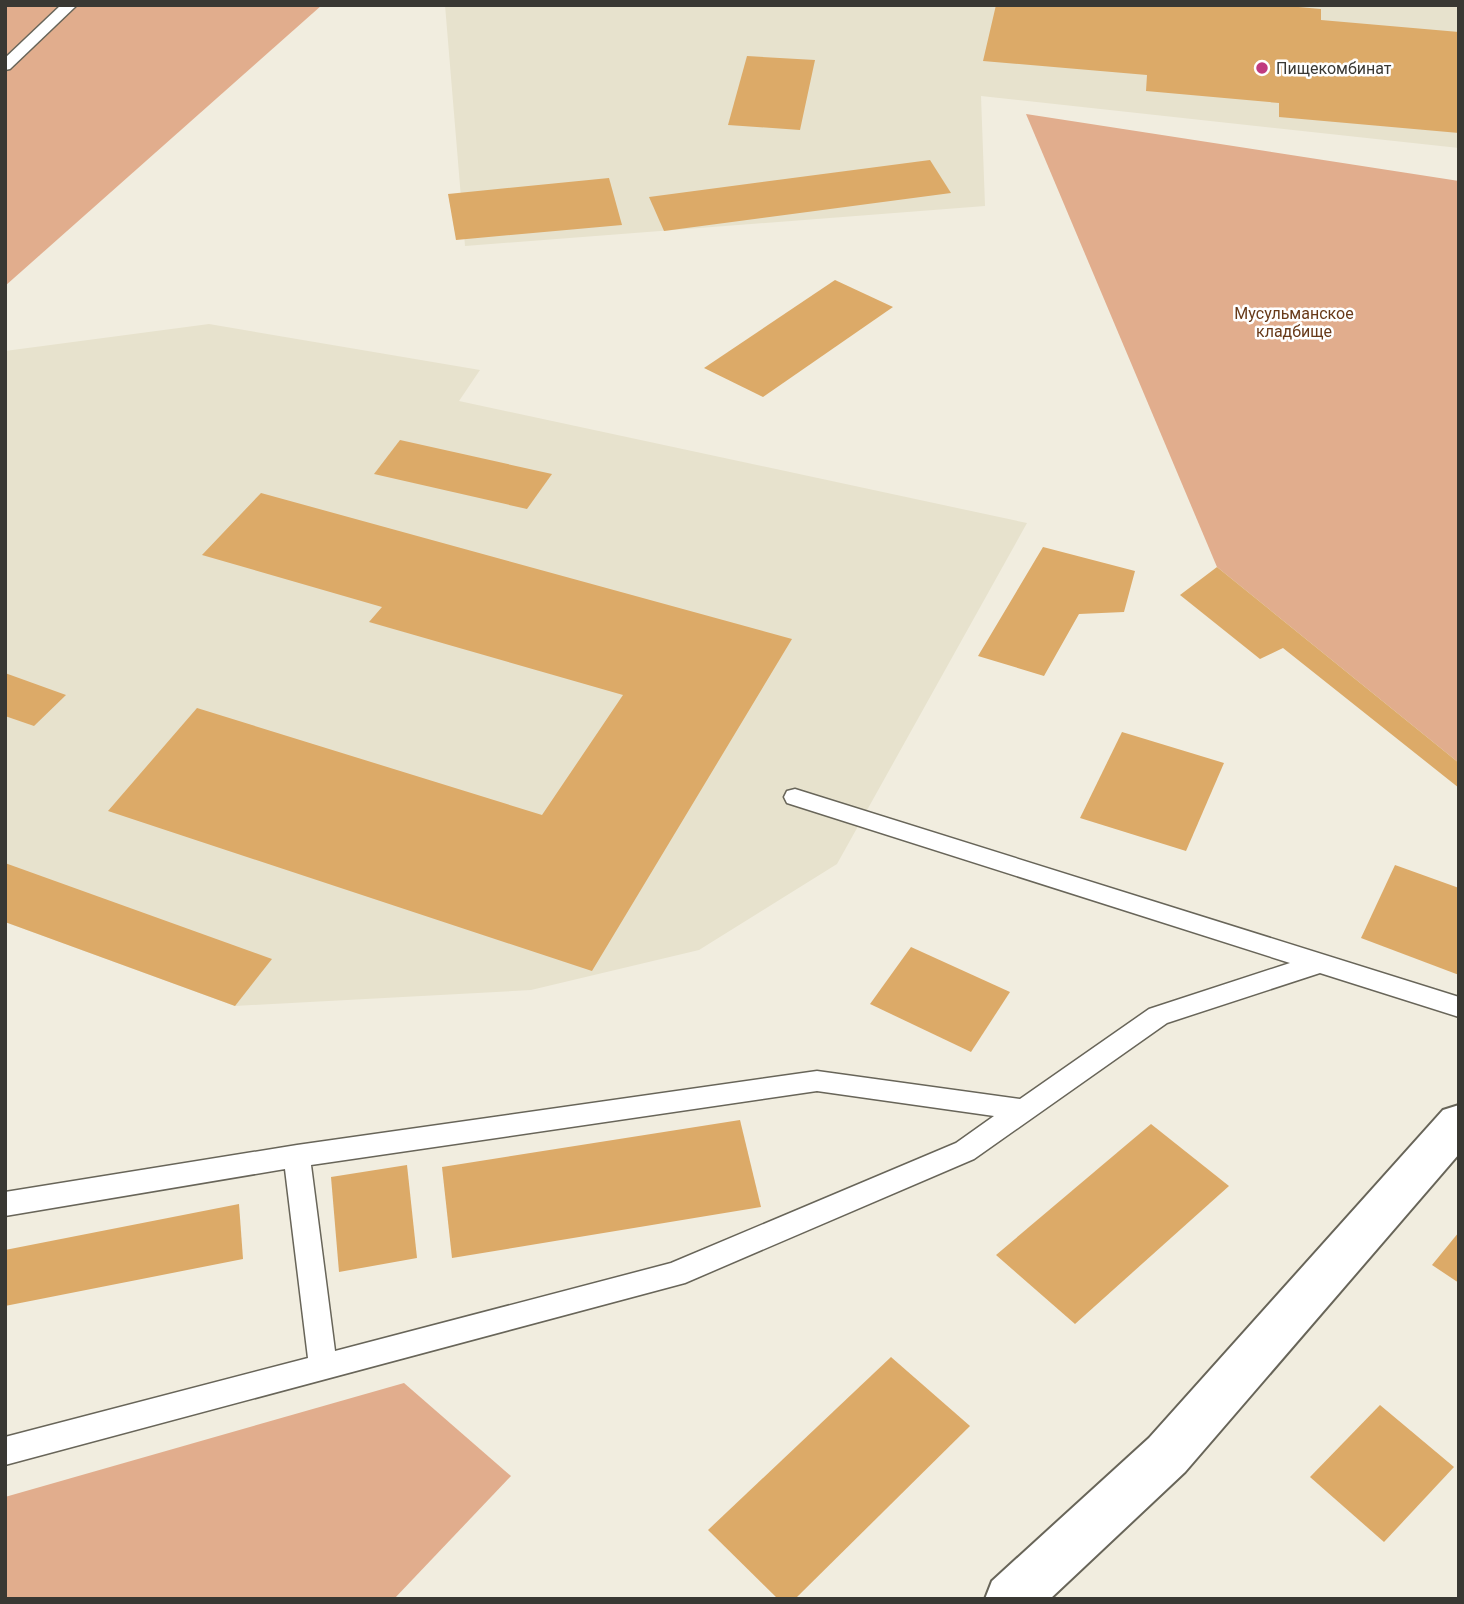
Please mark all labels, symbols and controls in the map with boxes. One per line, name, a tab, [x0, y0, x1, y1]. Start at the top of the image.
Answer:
place label: Пищекомбинат	[1276, 59, 1392, 78]
marker: Пищекомбинат	[1254, 60, 1270, 76]
park label: Мусульманское кладбище	[1234, 304, 1354, 341]

